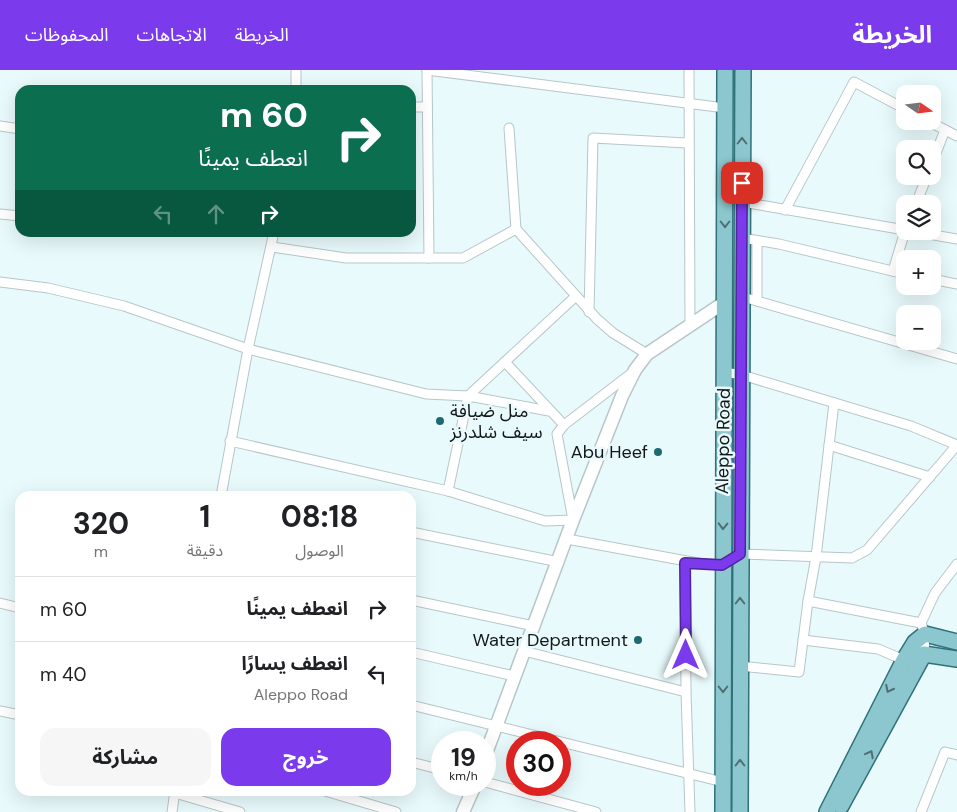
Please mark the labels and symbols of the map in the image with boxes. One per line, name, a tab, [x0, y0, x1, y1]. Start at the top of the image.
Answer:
north arrow	[896, 85, 941, 130]
one-way arrow	[737, 137, 747, 144]
pin	[721, 162, 763, 204]
one-way arrow	[720, 220, 730, 228]
street label: Aleppo Road	[710, 388, 736, 494]
place label: منل ضيافة سيف شلدرنز	[449, 399, 543, 444]
marker: منل ضيافة سيف شلدرنز	[434, 415, 446, 427]
place label: Abu Heef	[571, 440, 648, 464]
marker: Abu Heef	[652, 446, 664, 458]
one-way arrow	[718, 522, 728, 530]
one-way arrow	[735, 597, 745, 604]
place label: Water Department	[472, 628, 628, 652]
position arrow	[659, 628, 711, 680]
marker: Water Department	[632, 634, 644, 646]
one-way arrow	[885, 684, 895, 693]
one-way arrow	[718, 685, 728, 693]
speed limit sign: 30	[506, 731, 571, 796]
one-way arrow	[863, 750, 873, 759]
one-way arrow	[735, 759, 745, 767]

